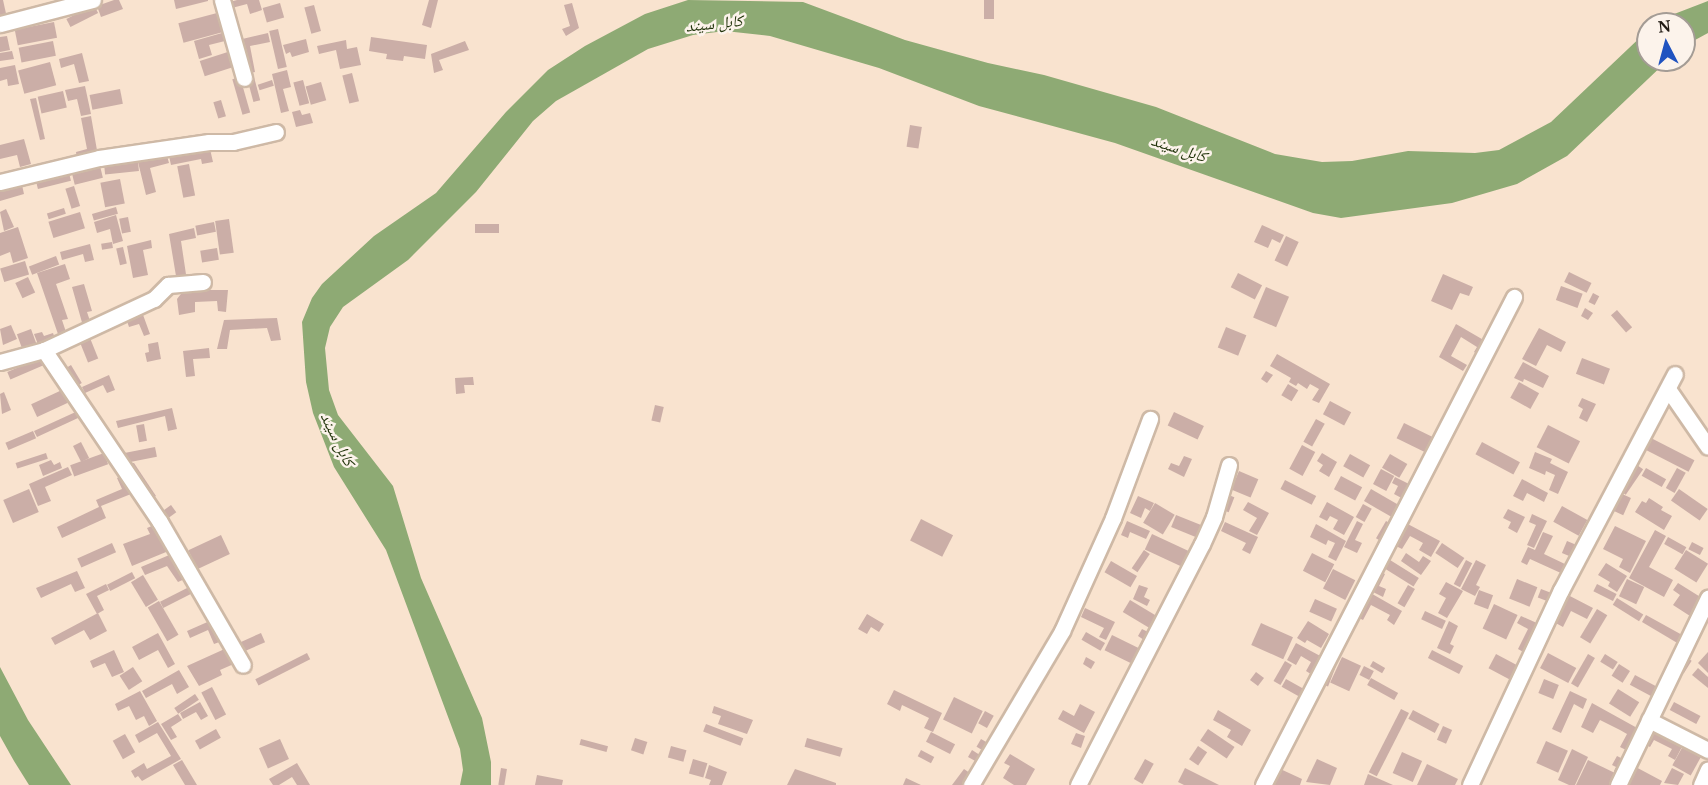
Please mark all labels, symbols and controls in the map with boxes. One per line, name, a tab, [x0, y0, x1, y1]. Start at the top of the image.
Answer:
water label: کابل سيند	[685, 10, 743, 36]
north arrow	[1636, 12, 1696, 72]
text: N	[1657, 14, 1672, 38]
water label: کابل سيند	[1149, 130, 1209, 166]
water label: کابل سيند	[317, 409, 359, 469]

